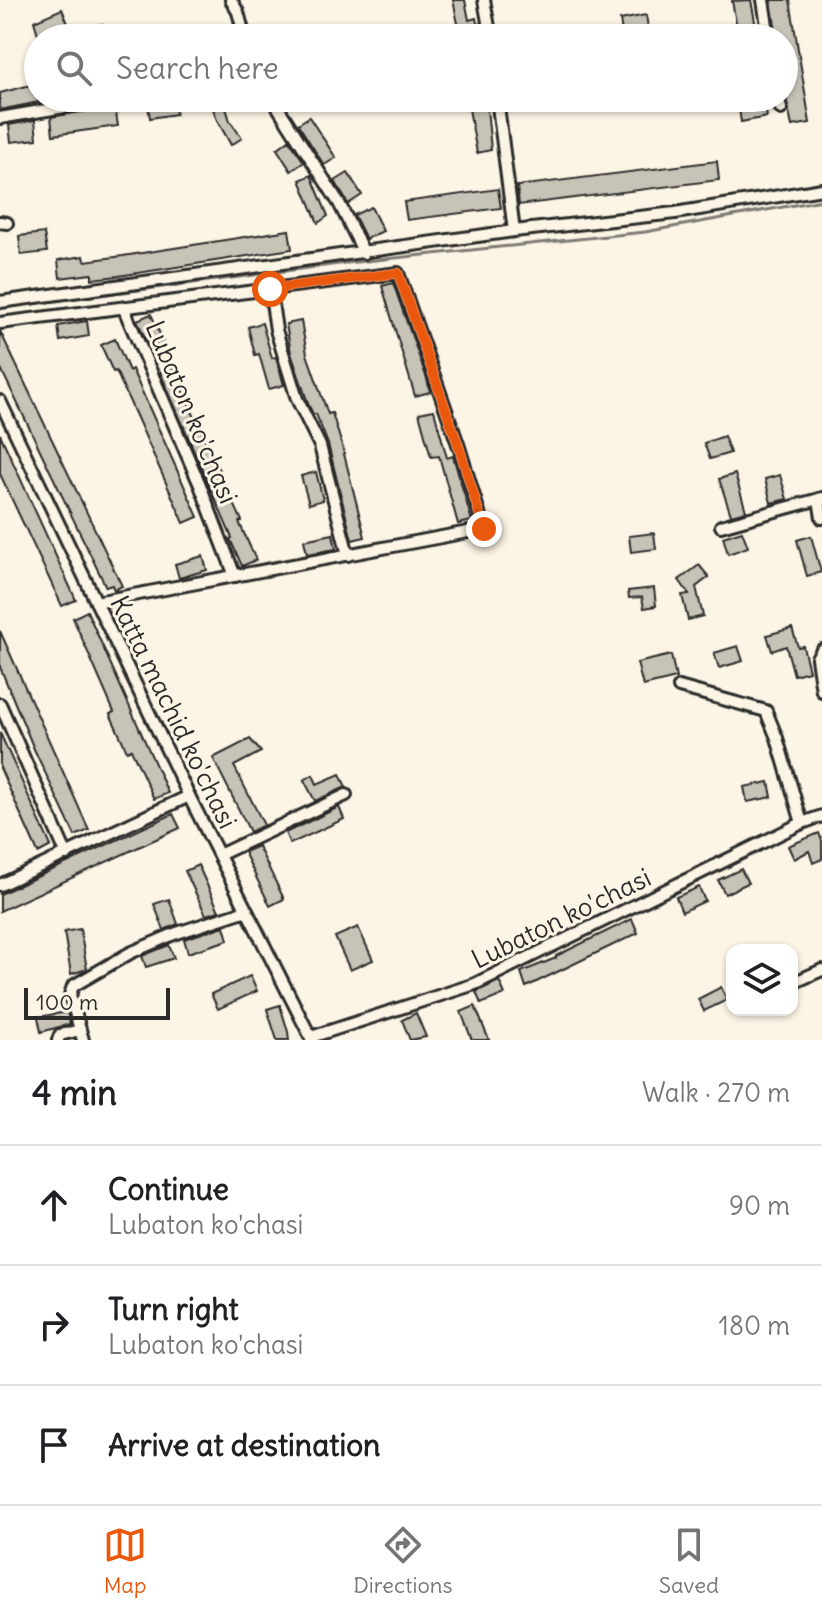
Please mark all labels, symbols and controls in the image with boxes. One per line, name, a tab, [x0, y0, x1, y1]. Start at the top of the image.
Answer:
search box	[24, 24, 798, 112]
icon: search	[52, 46, 96, 90]
text: Search here	[116, 49, 279, 87]
route start	[252, 271, 288, 307]
street label: Lubaton ko'chasi	[139, 316, 245, 508]
route end	[466, 511, 502, 547]
street label: Katta machid ko'chasi	[103, 590, 245, 834]
street label: Lubaton ko'chasi	[466, 860, 656, 976]
map controls	[726, 944, 798, 1016]
button: layers	[726, 944, 798, 1016]
scale bar	[24, 984, 170, 1020]
text: 100 m	[36, 988, 98, 1016]
text: 4 min	[32, 1071, 117, 1114]
text: Walk · 270 m	[642, 1076, 790, 1109]
text: Continue	[108, 1170, 229, 1208]
icon: ahead	[32, 1183, 76, 1227]
text: 90 m	[729, 1189, 790, 1222]
text: Lubaton ko'chasi	[108, 1208, 303, 1241]
text: Turn right	[108, 1290, 239, 1328]
icon: right	[32, 1303, 76, 1347]
text: 180 m	[719, 1309, 790, 1342]
text: Lubaton ko'chasi	[108, 1328, 303, 1361]
icon: arrive	[32, 1423, 76, 1467]
text: Arrive at destination	[108, 1426, 380, 1464]
tab: Map	[103, 1523, 147, 1599]
tab: Directions	[353, 1523, 453, 1599]
tab: Saved	[659, 1523, 719, 1599]

